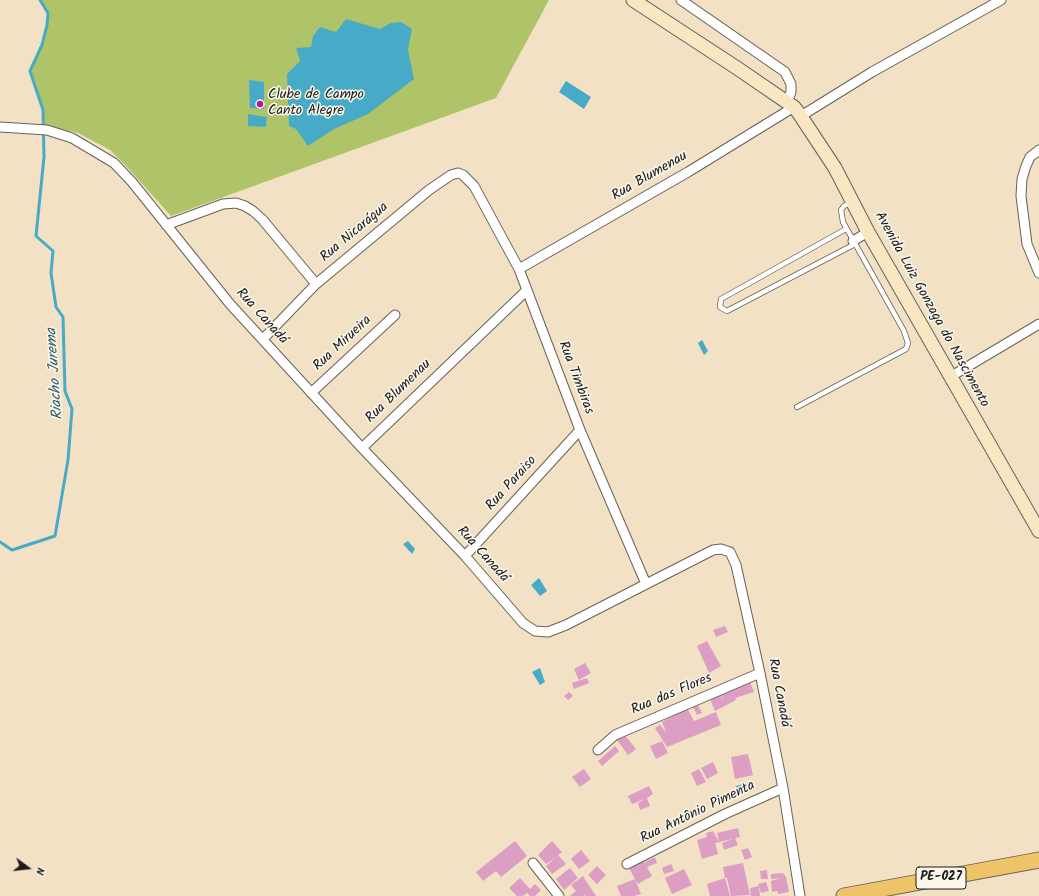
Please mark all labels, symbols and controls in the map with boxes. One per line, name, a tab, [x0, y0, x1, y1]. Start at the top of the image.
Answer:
place label: Clube de Campo Canto Alegre	[268, 88, 364, 120]
marker: Clube de Campo Canto Alegre	[255, 99, 265, 109]
street label: Rua Blumenau	[609, 149, 691, 205]
street label: Rua Nicarágua	[317, 200, 393, 266]
street label: Avenida Luiz Gonzaga do Nascimento	[870, 209, 992, 411]
street label: Rua Canadá	[231, 285, 291, 349]
street label: Rua Mirueira	[310, 313, 376, 375]
water label: Riacho Jurema	[44, 328, 68, 420]
street label: Rua Timbiras	[553, 339, 597, 417]
street label: Rua Blumenau	[363, 357, 435, 427]
street label: Rua Paraiso	[483, 453, 541, 515]
street label: Rua Canadá	[452, 523, 512, 587]
street label: Rua Canadá	[763, 657, 793, 729]
street label: Rua das Flores	[629, 670, 715, 720]
street label: Rua Antônio Pimenta	[638, 778, 758, 848]
north arrow	[8, 848, 48, 888]
text: N	[30, 865, 49, 877]
road number: PE-027	[916, 867, 966, 889]

